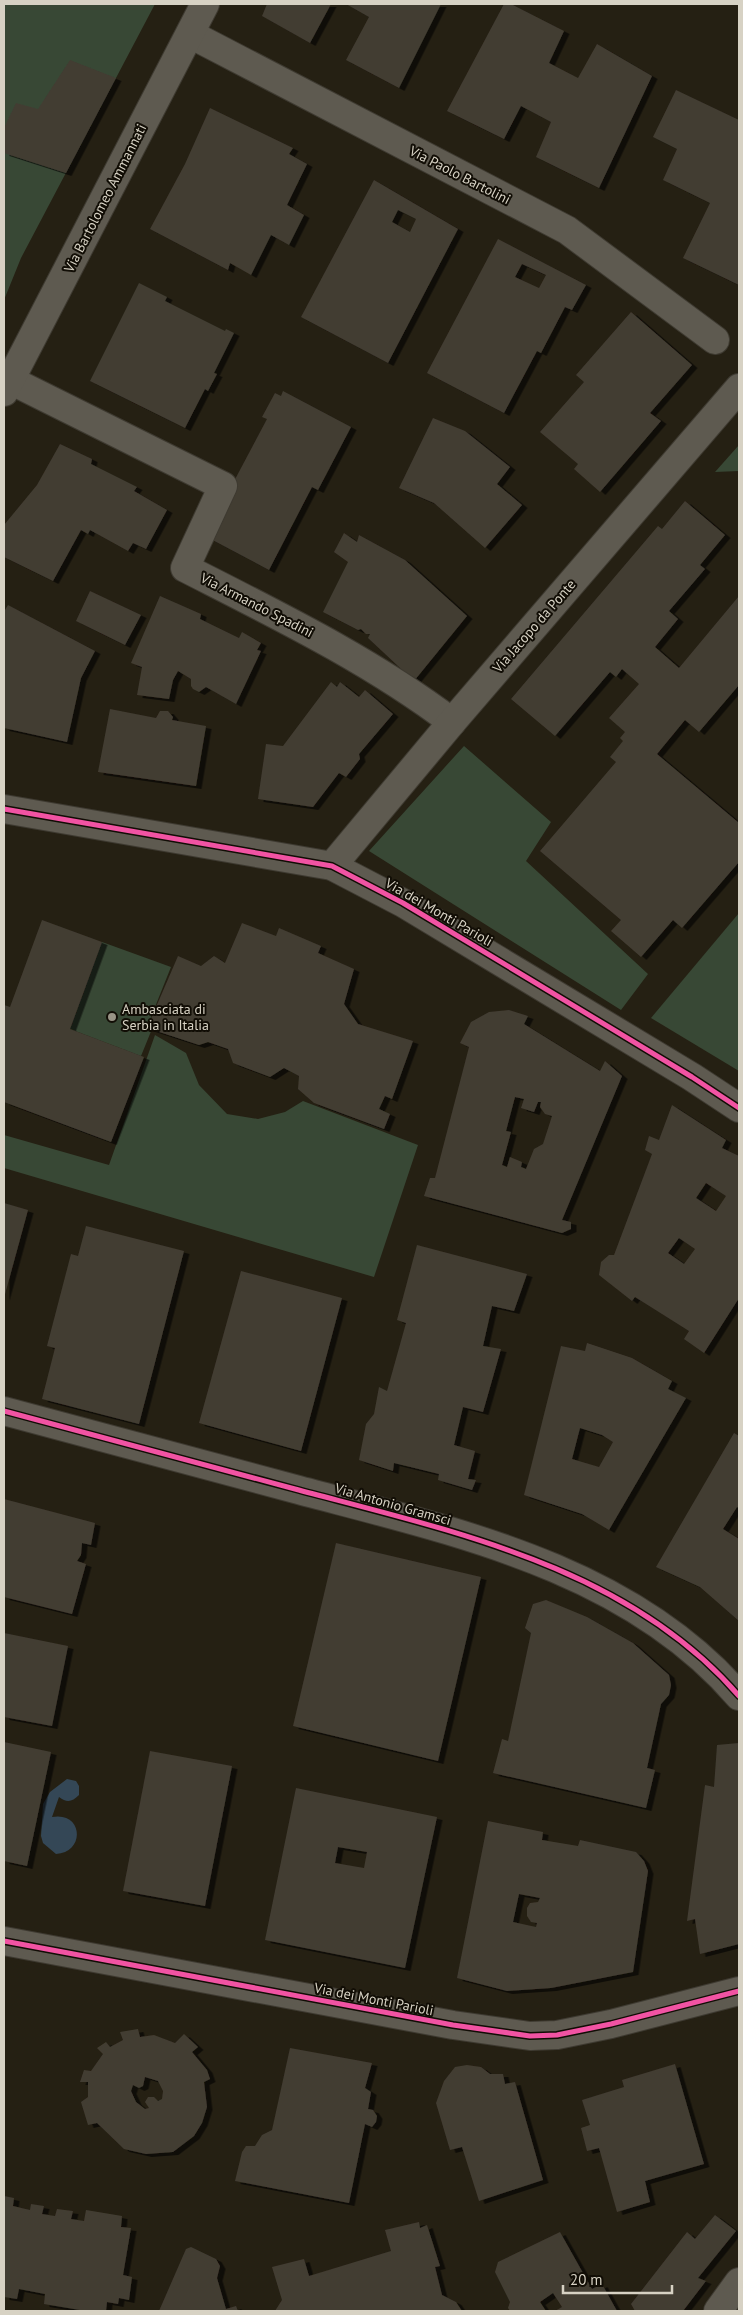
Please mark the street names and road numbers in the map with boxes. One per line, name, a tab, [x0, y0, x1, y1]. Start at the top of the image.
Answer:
street label: Via Bartolomeo Ammannati	[59, 121, 150, 276]
street label: Via Paolo Bartolini	[406, 141, 514, 208]
street label: Via Armando Spadini	[197, 568, 316, 641]
street label: Via Jacopo da Ponte	[488, 576, 580, 677]
street label: Via dei Monti Parioli	[381, 873, 496, 950]
street label: Via Antonio Gramsci	[332, 1479, 453, 1529]
street label: Via dei Monti Parioli	[312, 1978, 435, 2019]

